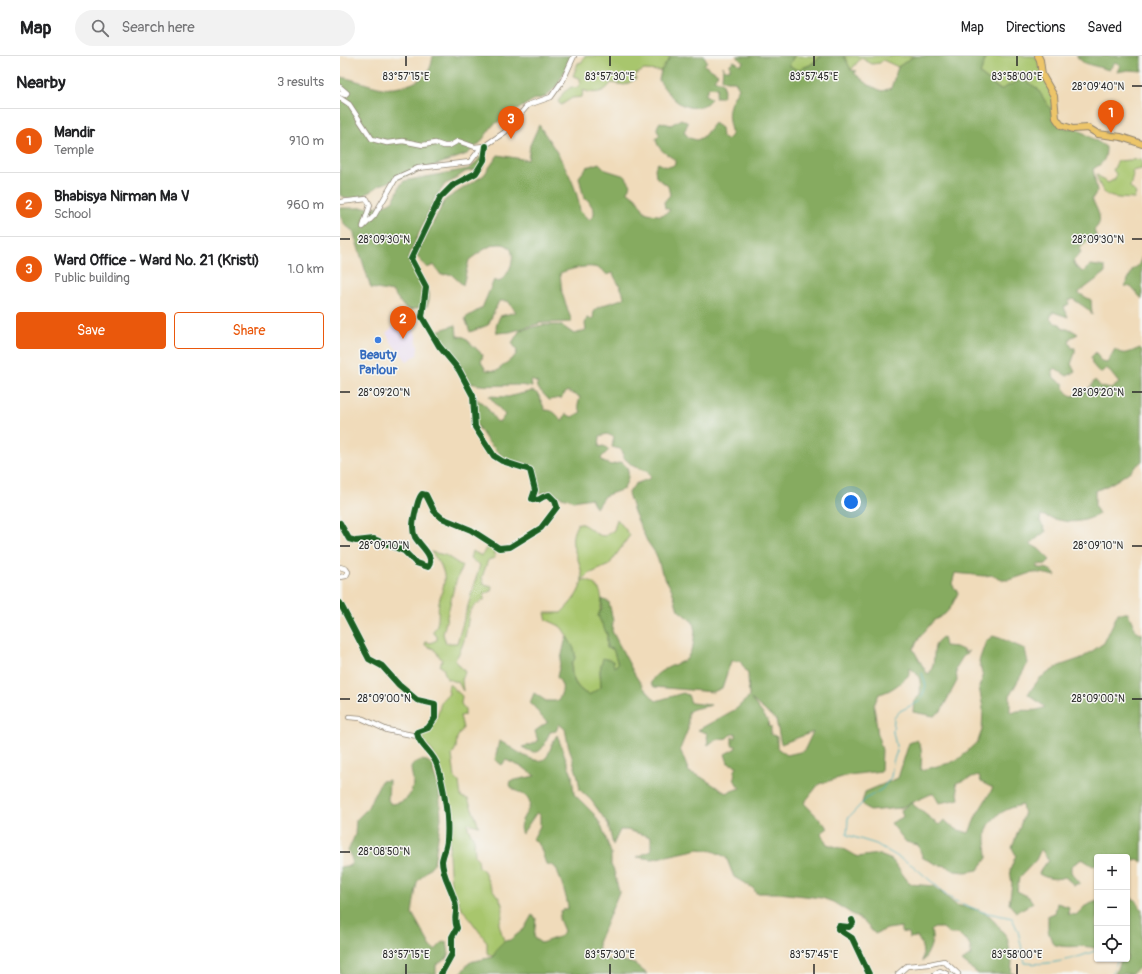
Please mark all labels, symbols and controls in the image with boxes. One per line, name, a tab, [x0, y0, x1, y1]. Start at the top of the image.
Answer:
search box	[75, 10, 355, 46]
text: Map	[20, 16, 51, 40]
icon: search	[89, 17, 111, 39]
text: Search here	[121, 18, 195, 37]
text: Map	[961, 19, 984, 36]
text: Directions	[1006, 19, 1065, 36]
text: Saved	[1087, 19, 1122, 36]
text: 83°57'15"E	[383, 71, 429, 83]
text: 83°57'30"E	[585, 71, 635, 83]
text: 83°57'45"E	[790, 71, 838, 83]
text: 83°58'00"E	[992, 71, 1042, 83]
text: Nearby	[16, 72, 65, 93]
text: 3 results	[277, 74, 324, 90]
text: 28°09'40"N	[1072, 81, 1124, 93]
pin: 1	[1098, 100, 1124, 133]
pin: 3	[498, 106, 524, 139]
text: Mandir	[54, 123, 95, 142]
text: 1	[26, 133, 32, 149]
text: 910 m	[289, 133, 324, 149]
text: Temple	[54, 142, 94, 158]
text: Bhabisya Nirman Ma V	[54, 187, 190, 206]
text: 2	[25, 197, 33, 213]
text: 960 m	[286, 197, 324, 213]
text: School	[54, 206, 91, 222]
text: 28°09'30"N	[358, 234, 410, 246]
text: 28°09'30"N	[1072, 234, 1124, 246]
text: Ward Office - Ward No. 21 (Kristi)	[54, 251, 260, 270]
text: 3	[25, 261, 33, 277]
text: 1.0 km	[287, 261, 324, 277]
text: Public building	[54, 270, 130, 286]
pin: 2	[390, 306, 416, 339]
button: Save	[16, 312, 166, 349]
button: Share	[174, 312, 324, 349]
marker: Beauty Parlour	[373, 335, 383, 345]
place label: Beauty Parlour	[359, 347, 398, 378]
text: 28°09'20"N	[358, 387, 410, 399]
text: 28°09'20"N	[1072, 387, 1124, 399]
your location	[841, 492, 861, 512]
text: 28°09'10"N	[359, 540, 410, 552]
text: 28°09'10"N	[1073, 540, 1124, 552]
text: 28°09'00"N	[357, 693, 411, 705]
text: 28°09'00"N	[1071, 693, 1125, 705]
text: 28°08'50"N	[358, 846, 410, 858]
map controls	[1094, 854, 1130, 962]
button: +	[1094, 854, 1130, 890]
button: −	[1094, 890, 1130, 926]
button: locate	[1094, 926, 1130, 962]
text: 83°57'15"E	[383, 949, 429, 961]
text: 83°57'30"E	[585, 949, 635, 961]
text: 83°57'45"E	[790, 949, 838, 961]
text: 83°58'00"E	[992, 949, 1042, 961]

